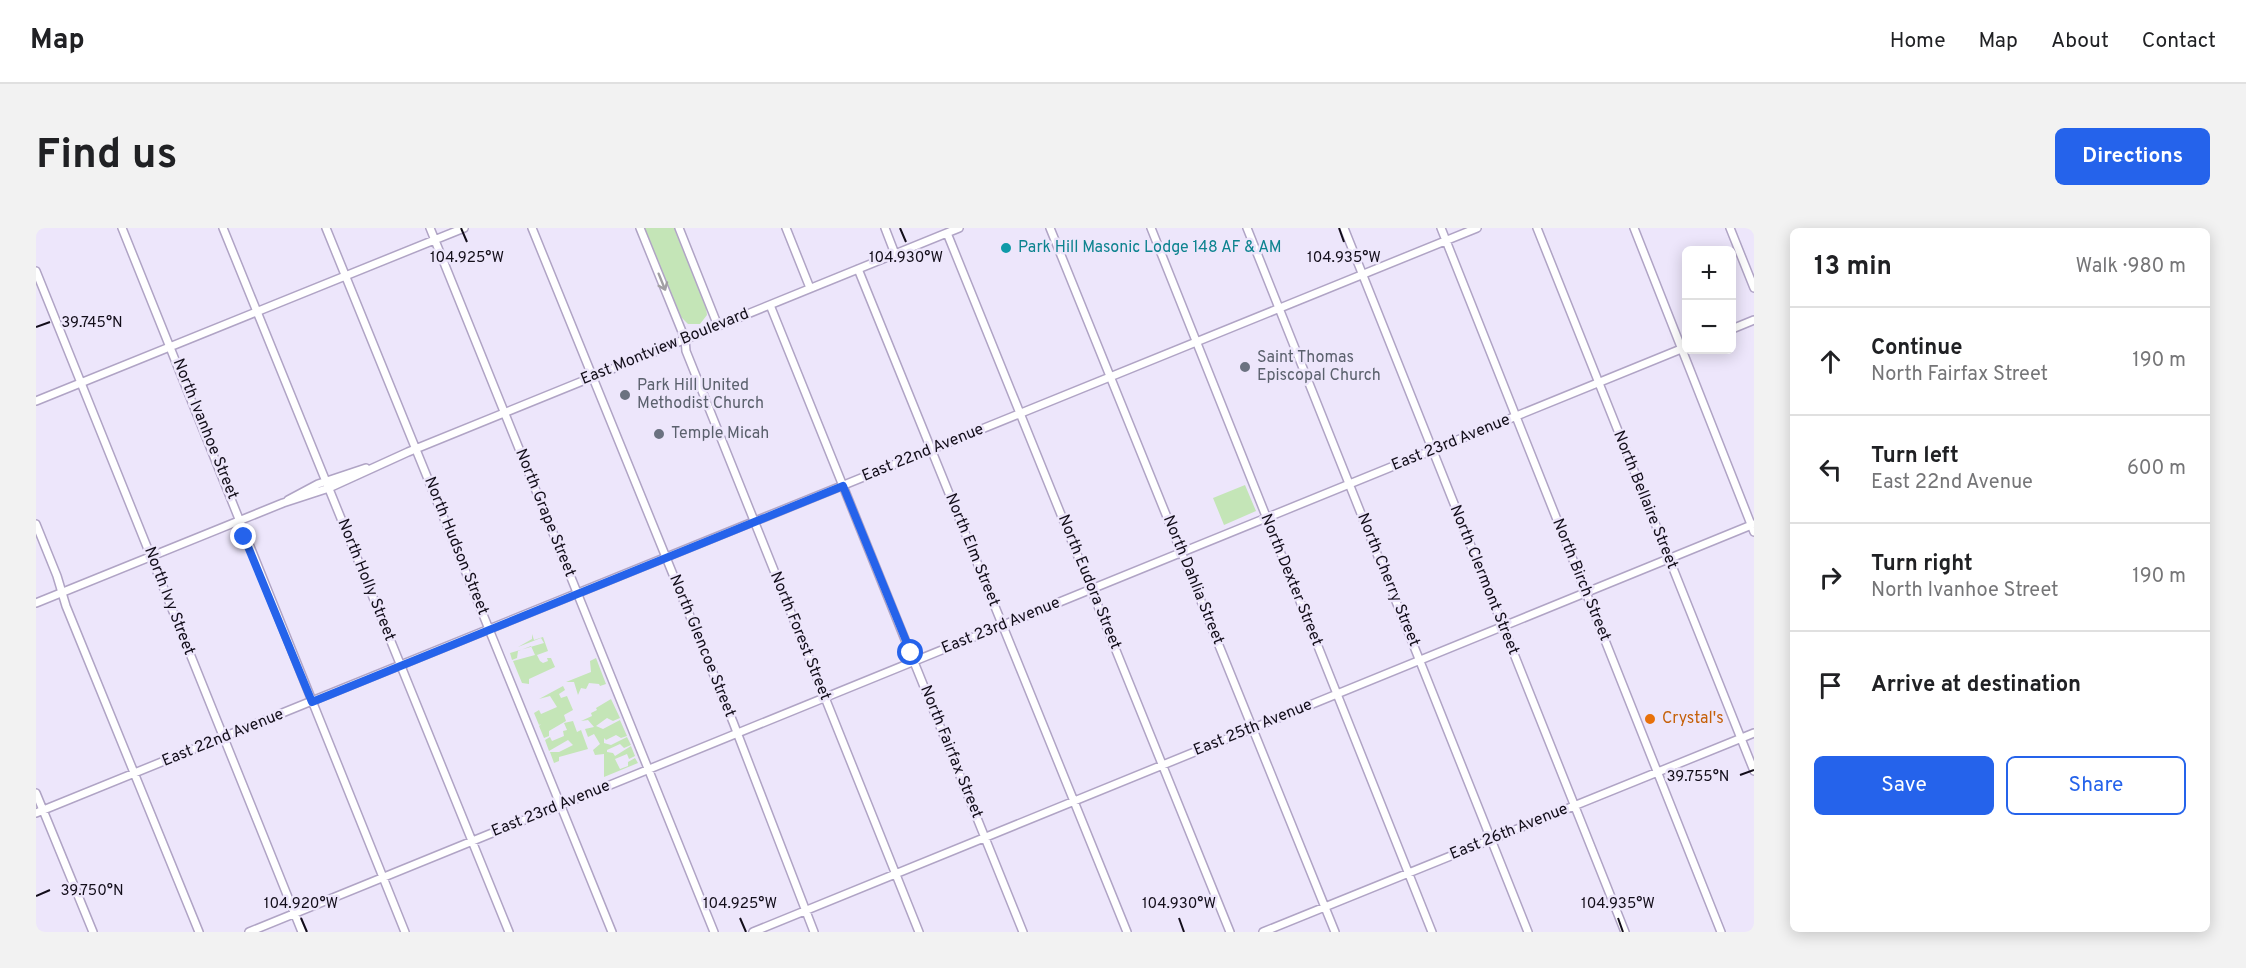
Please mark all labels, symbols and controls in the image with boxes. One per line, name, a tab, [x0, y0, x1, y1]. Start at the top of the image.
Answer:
text: Map	[30, 23, 85, 59]
text: Home	[1890, 28, 1946, 55]
text: Map	[1979, 28, 2018, 55]
text: About	[2051, 28, 2109, 55]
text: Contact	[2142, 28, 2216, 55]
button: Directions	[2055, 128, 2210, 185]
text: Find us	[36, 130, 177, 183]
place label: Park Hill Masonic Lodge 148 AF & AM	[1018, 238, 1282, 258]
marker: Park Hill Masonic Lodge 148 AF & AM	[999, 241, 1013, 255]
map controls	[1682, 246, 1736, 354]
button: +	[1682, 246, 1736, 300]
text: 104.925°W	[430, 249, 504, 268]
text: 104.930°W	[869, 249, 943, 268]
text: 104.935°W	[1307, 249, 1381, 268]
text: 13 min	[1814, 251, 1892, 284]
text: Walk · 980 m	[2075, 254, 2186, 280]
one-way arrow	[657, 272, 668, 291]
button: −	[1682, 300, 1736, 354]
street label: East Montview Boulevard	[578, 304, 752, 390]
text: 39.745°N	[61, 314, 123, 333]
text: Continue	[1871, 335, 1962, 362]
icon: ahead	[1814, 345, 1847, 378]
place label: Saint Thomas Episcopal Church	[1257, 348, 1381, 386]
text: 190 m	[2132, 348, 2186, 374]
street label: North Ivanhoe Street	[168, 356, 242, 502]
marker: Saint Thomas Episcopal Church	[1238, 360, 1252, 374]
text: North Fairfax Street	[1871, 362, 2048, 388]
place label: Park Hill United Methodist Church	[637, 376, 764, 414]
marker: Park Hill United Methodist Church	[618, 388, 632, 402]
street label: East 23rd Avenue	[1389, 410, 1513, 476]
street label: East 22nd Avenue	[859, 419, 987, 487]
place label: Temple Micah	[671, 424, 769, 444]
marker: Temple Micah	[652, 427, 666, 441]
street label: North Bellaire Street	[1608, 428, 1682, 572]
text: Turn left	[1871, 443, 1959, 470]
street label: North Grape Street	[510, 446, 580, 580]
icon: left	[1814, 453, 1847, 486]
text: 600 m	[2127, 456, 2186, 482]
text: East 22nd Avenue	[1871, 470, 2033, 496]
street label: North Hudson Street	[419, 474, 493, 618]
street label: North Elm Street	[940, 490, 1004, 610]
street label: North Clermont Street	[1445, 502, 1523, 658]
street label: North Cherry Street	[1352, 510, 1424, 650]
street label: North Dexter Street	[1255, 511, 1327, 649]
street label: North Eudora Street	[1053, 512, 1125, 652]
street label: North Dahlia Street	[1158, 512, 1228, 648]
street label: North Holly Street	[332, 516, 400, 644]
street label: North Birch Street	[1547, 516, 1615, 644]
route end	[230, 523, 256, 549]
street label: North Ivy Street	[139, 544, 199, 658]
text: Turn right	[1871, 551, 1973, 578]
icon: right	[1814, 561, 1847, 594]
text: 190 m	[2132, 564, 2186, 590]
street label: North Forest Street	[765, 569, 835, 703]
street label: North Glencoe Street	[664, 572, 740, 720]
text: North Ivanhoe Street	[1871, 578, 2059, 604]
street label: East 23rd Avenue	[939, 593, 1063, 659]
route start	[897, 639, 923, 665]
icon: arrive	[1814, 669, 1847, 702]
text: Arrive at destination	[1871, 672, 2081, 699]
street label: North Fairfax Street	[915, 683, 987, 821]
street label: East 25th Avenue	[1191, 695, 1315, 761]
street label: East 22nd Avenue	[159, 704, 287, 772]
place label: Crystal's	[1662, 709, 1724, 729]
marker: Crystal's	[1643, 712, 1657, 726]
button: Save	[1814, 756, 1994, 815]
button: Share	[2006, 756, 2186, 815]
text: 39.755°N	[1667, 768, 1729, 787]
street label: East 23rd Avenue	[489, 776, 613, 842]
street label: East 26th Avenue	[1447, 799, 1571, 865]
text: 39.750°N	[60, 882, 124, 901]
text: 104.920°W	[264, 895, 338, 914]
text: 104.925°W	[703, 895, 777, 914]
text: 104.930°W	[1142, 895, 1216, 914]
text: 104.935°W	[1581, 895, 1655, 914]

